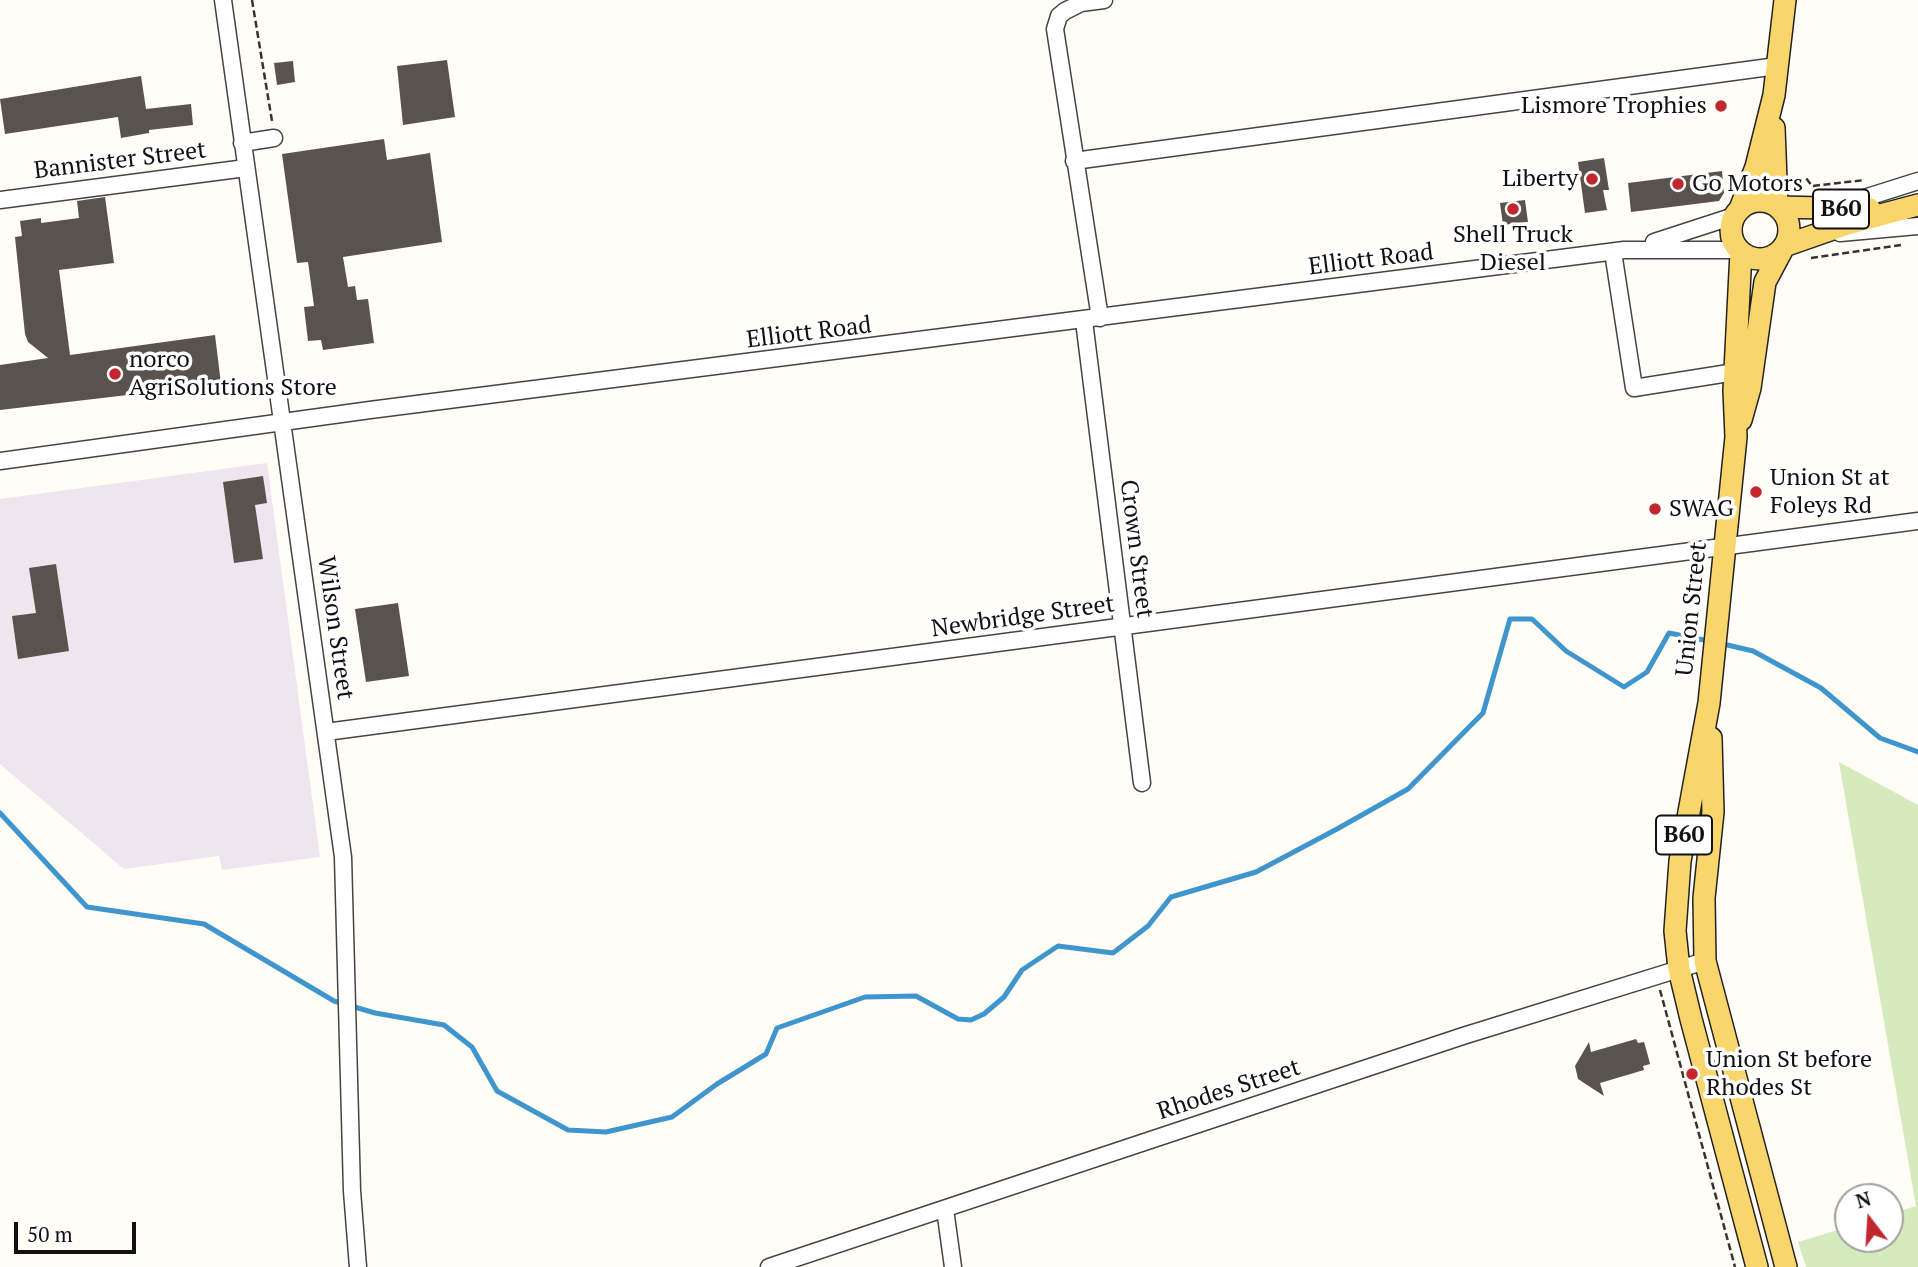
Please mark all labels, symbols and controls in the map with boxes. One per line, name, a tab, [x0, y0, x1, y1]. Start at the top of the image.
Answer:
place label: Lismore Trophies	[1521, 92, 1707, 120]
marker: Lismore Trophies	[1713, 98, 1729, 114]
street label: Bannister Street	[32, 136, 208, 186]
place label: Liberty	[1502, 165, 1578, 193]
place label: Go Motors	[1692, 170, 1803, 198]
marker: Liberty	[1584, 171, 1600, 187]
marker: Go Motors	[1670, 176, 1686, 192]
road number: B60	[1813, 190, 1869, 229]
marker: Shell Truck Diesel	[1505, 201, 1521, 217]
place label: Shell Truck Diesel	[1453, 221, 1573, 277]
street label: Elliott Road	[1307, 238, 1435, 282]
street label: Elliott Road	[745, 311, 873, 355]
place label: norco AgriSolutions Store	[129, 346, 337, 402]
marker: norco AgriSolutions Store	[107, 366, 123, 382]
place label: Union St at Foleys Rd	[1770, 464, 1890, 520]
street label: Crown Street	[1113, 478, 1159, 620]
marker: Union St at Foleys Rd	[1748, 484, 1764, 500]
place label: SWAG	[1669, 495, 1734, 523]
marker: SWAG	[1647, 501, 1663, 517]
street label: Union Street	[1671, 540, 1713, 678]
street label: Wilson Street	[311, 554, 359, 702]
street label: Newbridge Street	[930, 590, 1116, 644]
road number: B60	[1656, 816, 1712, 855]
place label: Union St before Rhodes St	[1706, 1046, 1872, 1102]
street label: Rhodes Street	[1154, 1053, 1304, 1127]
marker: Union St before Rhodes St	[1684, 1066, 1700, 1082]
north arrow	[1834, 1183, 1904, 1253]
text: N	[1853, 1185, 1874, 1213]
scale bar	[18, 1208, 140, 1252]
text: 50 m	[27, 1220, 73, 1248]

